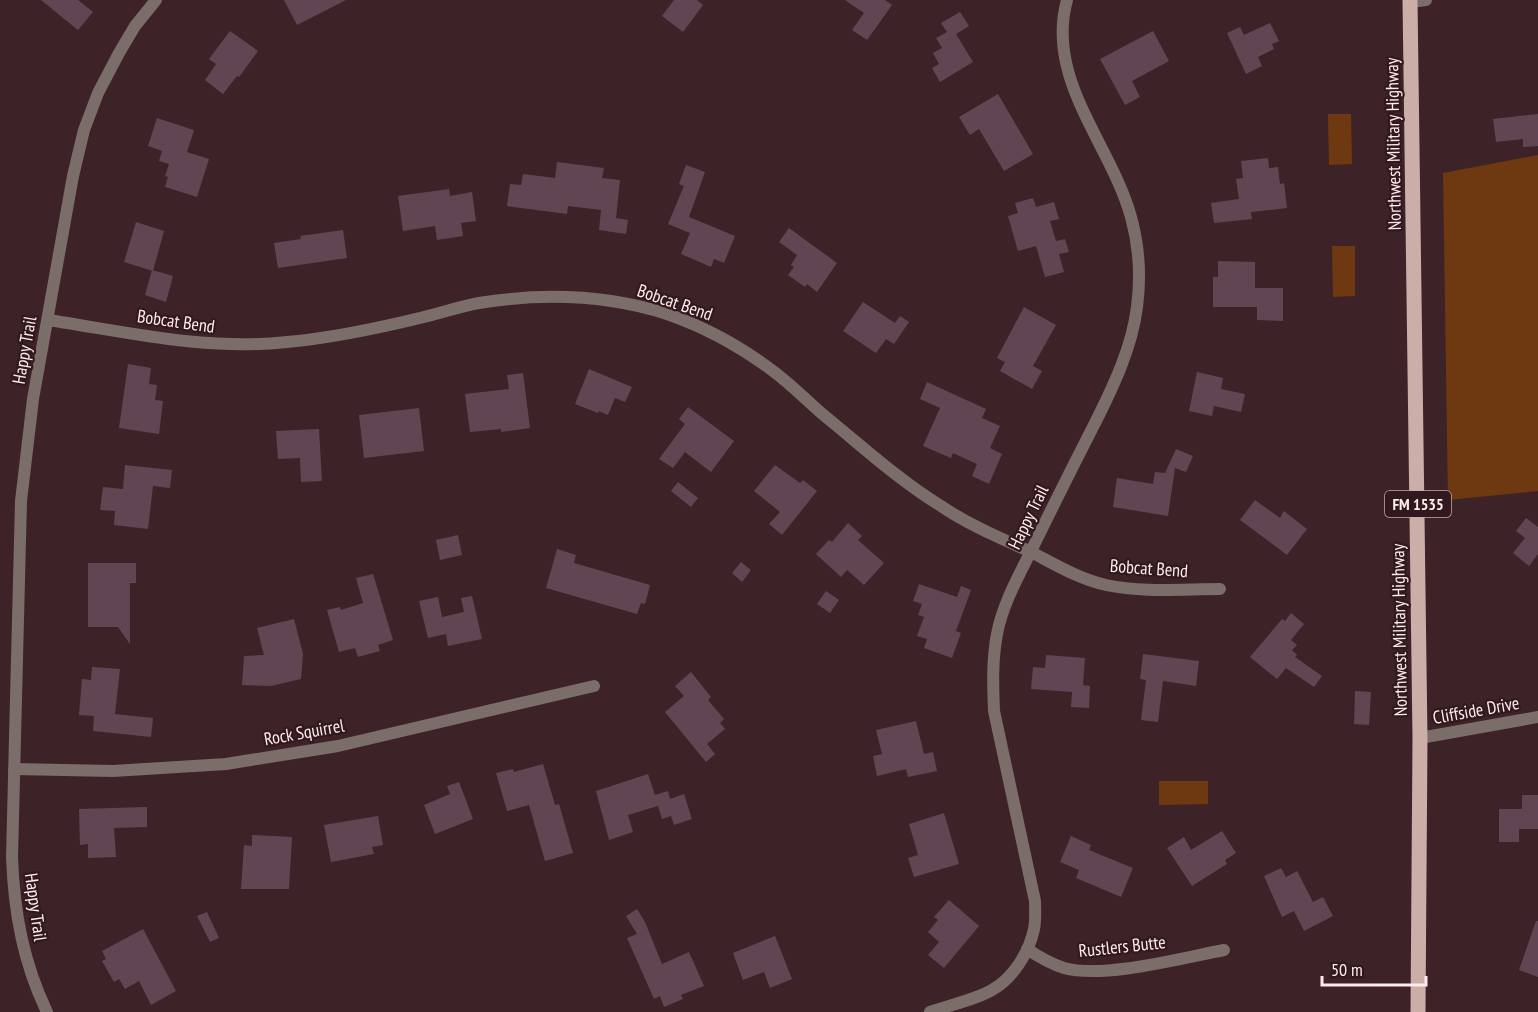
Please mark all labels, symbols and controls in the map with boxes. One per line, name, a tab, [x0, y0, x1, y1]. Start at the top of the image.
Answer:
street label: Northwest Military Highway	[1380, 57, 1406, 231]
street label: Bobcat Bend	[634, 278, 716, 326]
street label: Bobcat Bend	[136, 304, 216, 338]
street label: Happy Trail	[7, 313, 41, 386]
street label: Happy Trail	[1003, 480, 1054, 553]
road number: FM 1535	[1385, 491, 1451, 517]
street label: Northwest Military Highway	[1386, 543, 1412, 717]
street label: Bobcat Bend	[1109, 554, 1189, 582]
street label: Cliffside Drive	[1431, 691, 1521, 729]
street label: Rock Squirrel	[262, 713, 347, 750]
street label: Happy Trail	[20, 871, 52, 943]
street label: Rustlers Butte	[1077, 930, 1167, 962]
scale bar	[1322, 949, 1426, 987]
text: 50 m	[1331, 958, 1363, 981]

